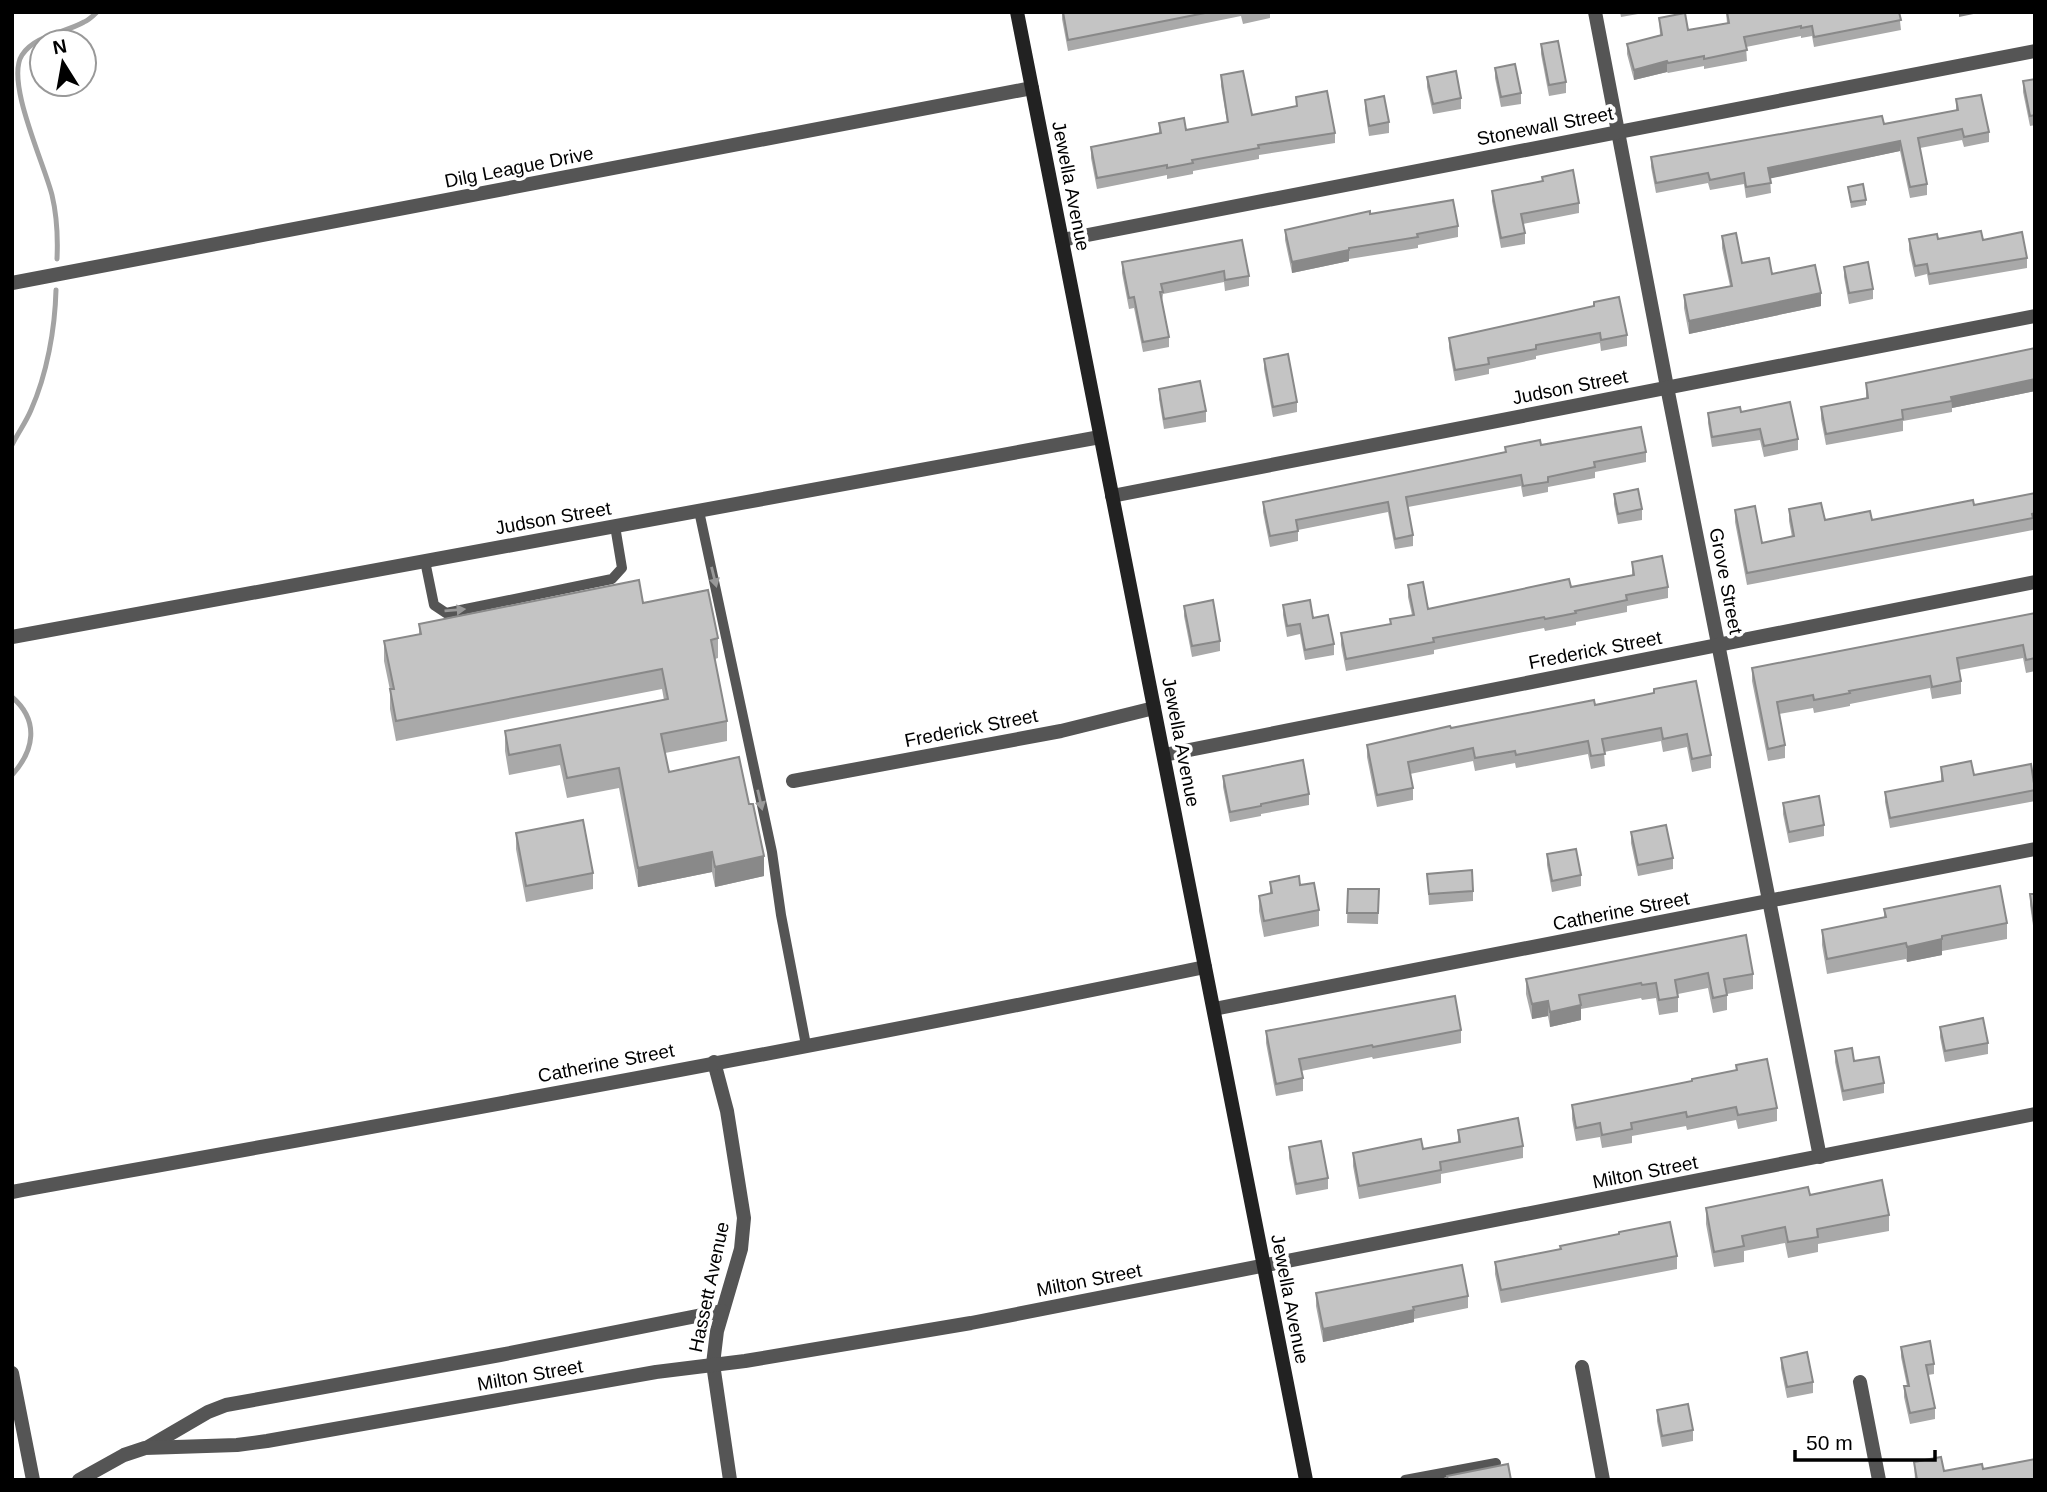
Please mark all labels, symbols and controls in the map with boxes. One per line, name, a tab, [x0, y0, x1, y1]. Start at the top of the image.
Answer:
north arrow	[28, 28, 98, 98]
text: N	[51, 35, 69, 58]
street label: Stonewall Street	[1475, 102, 1616, 150]
street label: Jewella Avenue	[1048, 119, 1094, 253]
street label: Dilg League Drive	[443, 142, 595, 192]
street label: Judson Street	[1510, 365, 1630, 408]
street label: Judson Street	[493, 497, 613, 539]
street label: Grove Street	[1705, 526, 1747, 637]
one-way arrow	[709, 566, 720, 588]
one-way arrow	[444, 604, 466, 615]
street label: Frederick Street	[1527, 627, 1664, 673]
street label: Jewella Avenue	[1158, 675, 1204, 809]
street label: Frederick Street	[903, 705, 1040, 751]
one-way arrow	[755, 789, 766, 811]
street label: Catherine Street	[1551, 887, 1692, 935]
street label: Catherine Street	[536, 1039, 677, 1087]
street label: Milton Street	[1591, 1151, 1700, 1192]
street label: Hassett Avenue	[685, 1220, 733, 1354]
street label: Jewella Avenue	[1267, 1232, 1313, 1366]
street label: Milton Street	[1035, 1259, 1144, 1300]
street label: Milton Street	[476, 1355, 585, 1395]
scale bar	[1795, 1418, 1935, 1462]
text: 50 m	[1806, 1431, 1853, 1454]

